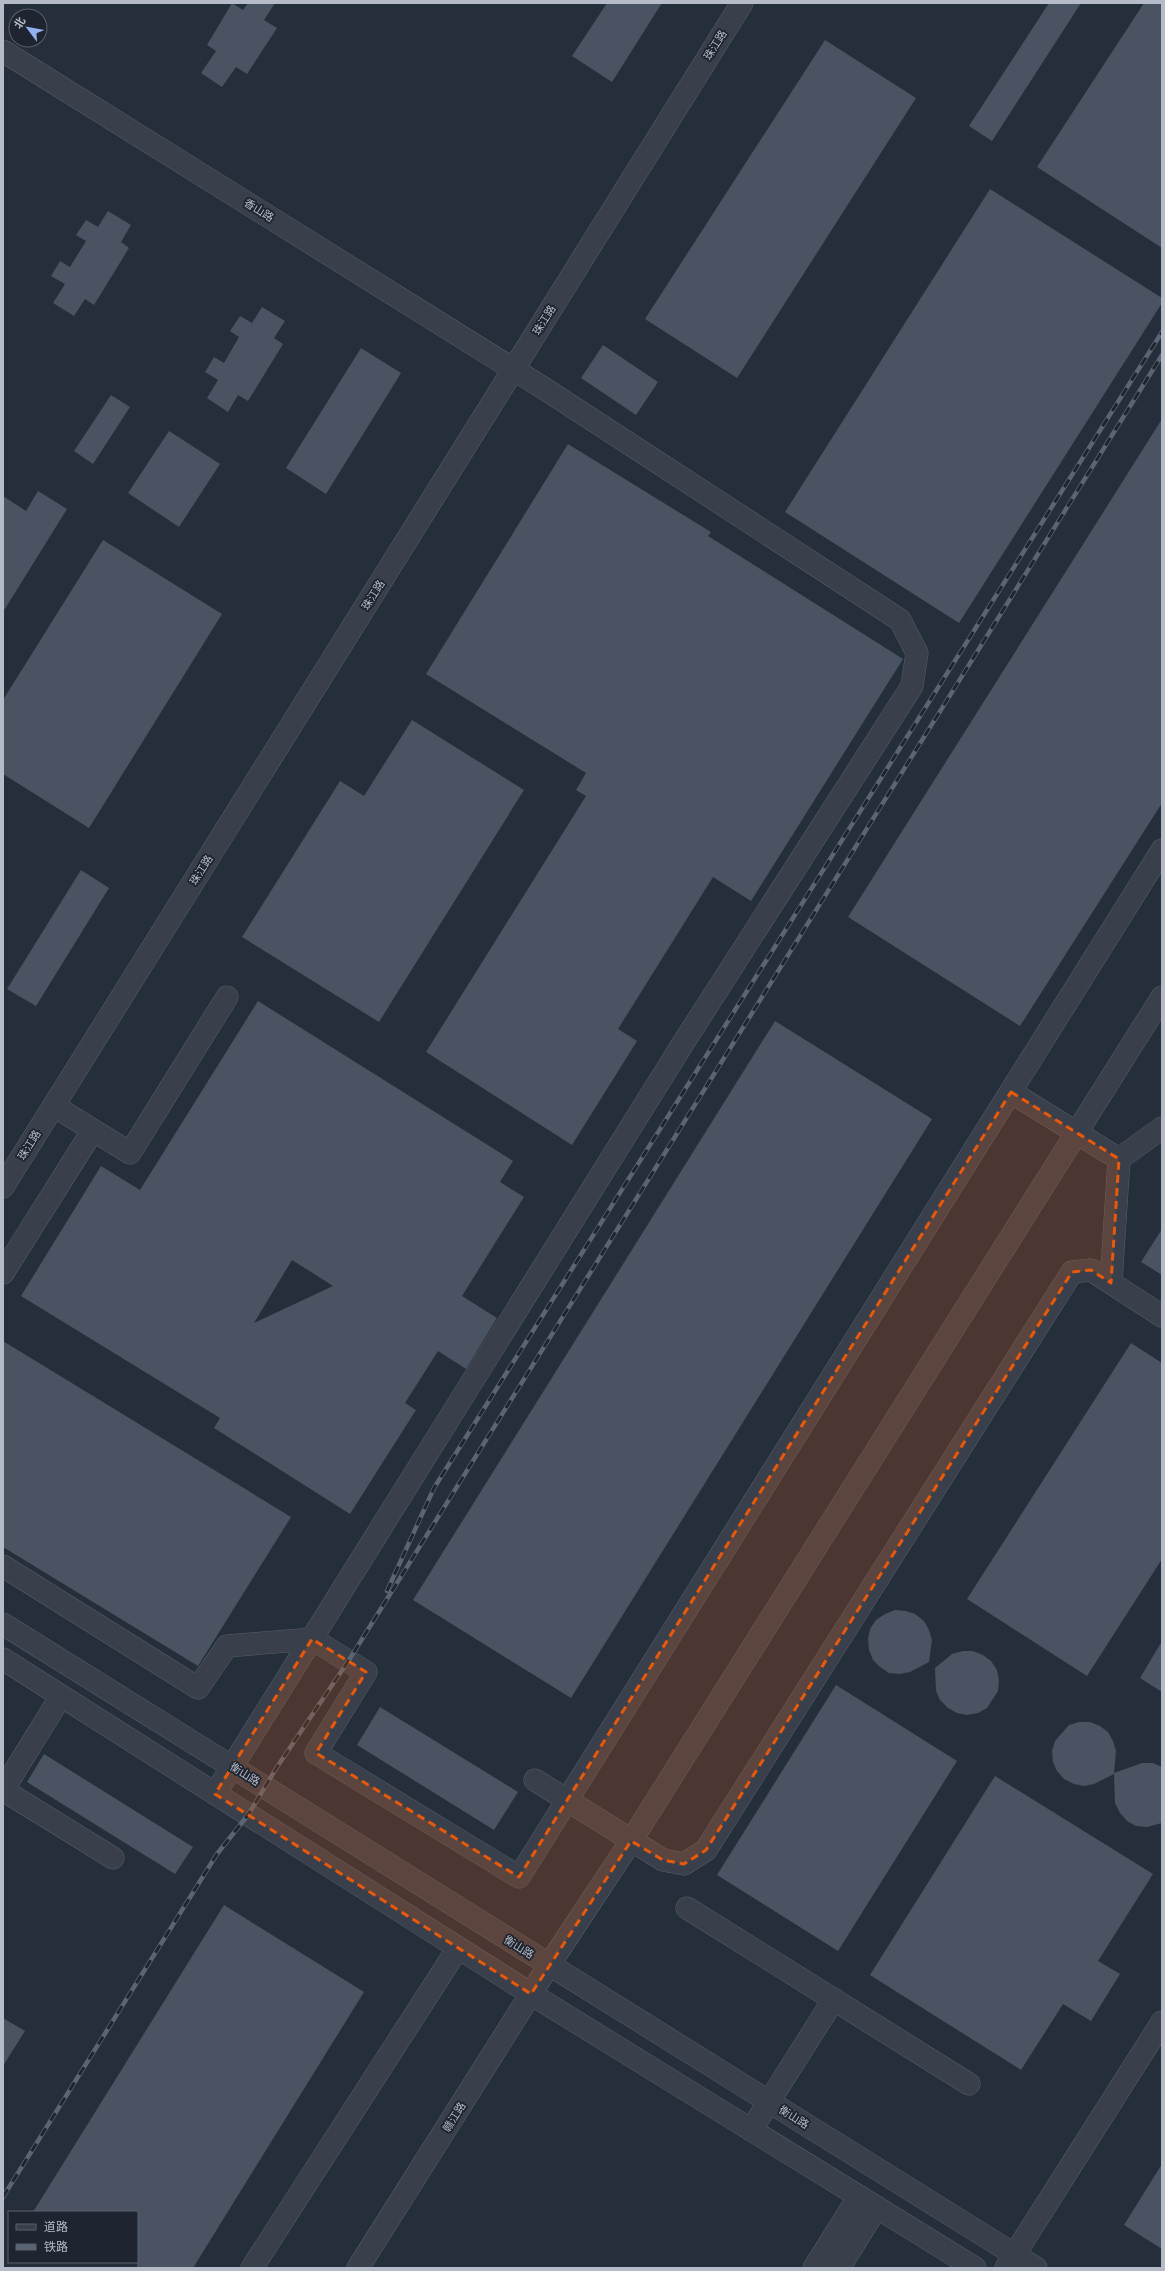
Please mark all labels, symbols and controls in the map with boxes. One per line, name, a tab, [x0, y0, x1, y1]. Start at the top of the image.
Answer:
north arrow	[8, 8, 48, 48]
text: 北	[12, 15, 29, 32]
street label: 珠江路	[701, 28, 731, 63]
street label: 香山路	[241, 196, 276, 226]
street label: 珠江路	[530, 303, 560, 338]
street label: 珠江路	[359, 578, 389, 613]
street label: 珠江路	[187, 853, 217, 888]
street label: 珠江路	[15, 1128, 45, 1163]
street label: 衡山路	[227, 1760, 262, 1790]
street label: 衡山路	[501, 1933, 536, 1963]
street label: 赣江路	[440, 2100, 470, 2135]
street label: 衡山路	[776, 2103, 811, 2133]
legend	[8, 2211, 138, 2263]
text: 道路	[44, 2220, 68, 2236]
text: 铁路	[44, 2240, 68, 2256]

